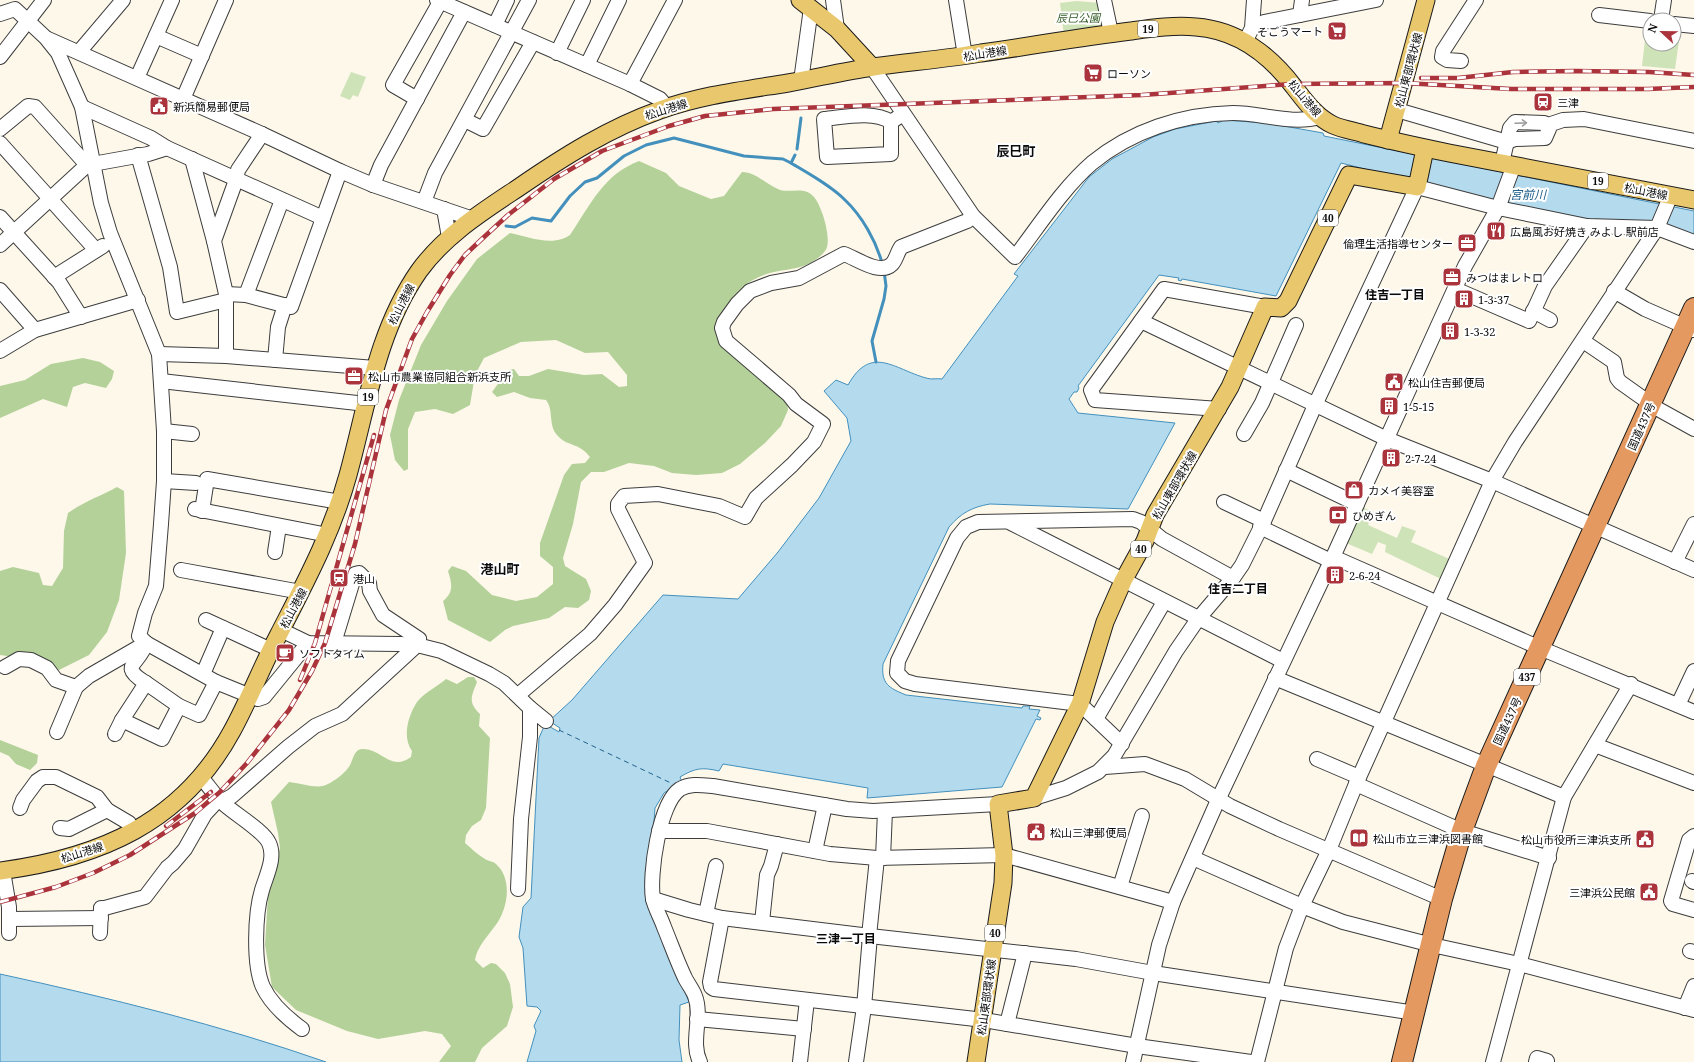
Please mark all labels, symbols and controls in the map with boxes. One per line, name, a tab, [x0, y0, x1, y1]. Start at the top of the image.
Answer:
park label: 辰巳公園	[1056, 10, 1102, 25]
north arrow	[1642, 12, 1682, 52]
supermarket icon: そごうマート	[1326, 20, 1348, 42]
road number: 19	[1138, 21, 1158, 37]
text: N	[1644, 21, 1661, 35]
place label: そごうマート	[1257, 24, 1323, 39]
street label: 松山東部環状線	[1391, 31, 1425, 109]
street label: 松山港線	[962, 42, 1008, 64]
supermarket icon: ローソン	[1082, 62, 1104, 84]
place label: ローソン	[1107, 66, 1151, 81]
street label: 松山港線	[1285, 76, 1325, 120]
station icon: 三津	[1532, 91, 1554, 113]
public building icon: 新浜簡易郵便局	[148, 95, 170, 117]
street label: 松山港線	[643, 95, 689, 123]
place label: 三津	[1557, 95, 1579, 110]
place label: 新浜簡易郵便局	[173, 99, 250, 114]
one-way arrow	[1514, 119, 1527, 127]
district label: 辰巳町	[996, 142, 1036, 160]
road number: 19	[1588, 173, 1608, 189]
street label: 松山港線	[1623, 179, 1669, 203]
water label: 宮前川	[1510, 186, 1548, 203]
road number: 40	[1318, 210, 1338, 226]
restaurant icon: 広島風お好焼き みよし 駅前店	[1485, 220, 1507, 242]
place label: 広島風お好焼き みよし 駅前店	[1510, 224, 1659, 239]
office icon: 倫理生活指導センター	[1456, 232, 1478, 254]
place label: 倫理生活指導センター	[1343, 236, 1453, 251]
office icon: みつはまレトロ	[1441, 266, 1463, 288]
place label: みつはまレトロ	[1466, 270, 1543, 285]
street label: 松山港線	[384, 281, 418, 327]
district label: 住吉一丁目	[1365, 286, 1425, 303]
building icon: 1-3-37	[1453, 288, 1475, 310]
place label: 1-3-37	[1478, 292, 1509, 307]
building icon: 1-3-32	[1439, 320, 1461, 342]
place label: 1-3-32	[1464, 324, 1495, 339]
office icon: 松山市農業協同組合新浜支所	[343, 365, 365, 387]
place label: 松山市農業協同組合新浜支所	[368, 369, 512, 384]
public building icon: 松山住吉郵便局	[1383, 371, 1405, 393]
place label: 松山住吉郵便局	[1408, 375, 1485, 390]
road number: 19	[358, 389, 378, 405]
building icon: 1-5-15	[1378, 395, 1400, 417]
place label: 1-5-15	[1403, 399, 1434, 414]
street label: 国道437号	[1624, 399, 1658, 453]
building icon: 2-7-24	[1380, 447, 1402, 469]
street label: 松山東部環状線	[1148, 448, 1200, 522]
place label: 2-7-24	[1405, 451, 1436, 466]
shop icon: カメイ美容室	[1343, 479, 1365, 501]
place label: カメイ美容室	[1368, 483, 1434, 498]
bank icon: ひめぎん	[1327, 504, 1349, 526]
place label: ひめぎん	[1352, 508, 1396, 523]
road number: 40	[1131, 541, 1151, 557]
district label: 港山町	[480, 560, 520, 578]
building icon: 2-6-24	[1324, 564, 1346, 586]
station icon: 港山	[328, 567, 350, 589]
place label: 2-6-24	[1349, 568, 1380, 583]
place label: 港山	[353, 571, 375, 586]
district label: 住吉二丁目	[1208, 580, 1268, 597]
street label: 松山港線	[276, 585, 310, 631]
cafe icon: ソフトタイム	[274, 642, 296, 664]
place label: ソフトタイム	[299, 646, 365, 661]
road number: 437	[1514, 669, 1540, 685]
street label: 国道437号	[1489, 695, 1525, 747]
public building icon: 松山三津郵便局	[1025, 821, 1047, 843]
place label: 松山三津郵便局	[1050, 825, 1127, 840]
library icon: 松山市立三津浜図書館	[1348, 827, 1370, 849]
public building icon: 松山市役所三津浜支所	[1634, 828, 1656, 850]
place label: 松山市立三津浜図書館	[1373, 831, 1483, 846]
place label: 松山市役所三津浜支所	[1521, 832, 1632, 847]
street label: 松山港線	[59, 838, 105, 866]
public building icon: 三津浜公民館	[1638, 881, 1660, 903]
place label: 三津浜公民館	[1569, 885, 1635, 900]
road number: 40	[985, 925, 1005, 941]
district label: 三津一丁目	[816, 930, 876, 947]
street label: 松山東部環状線	[973, 958, 999, 1036]

